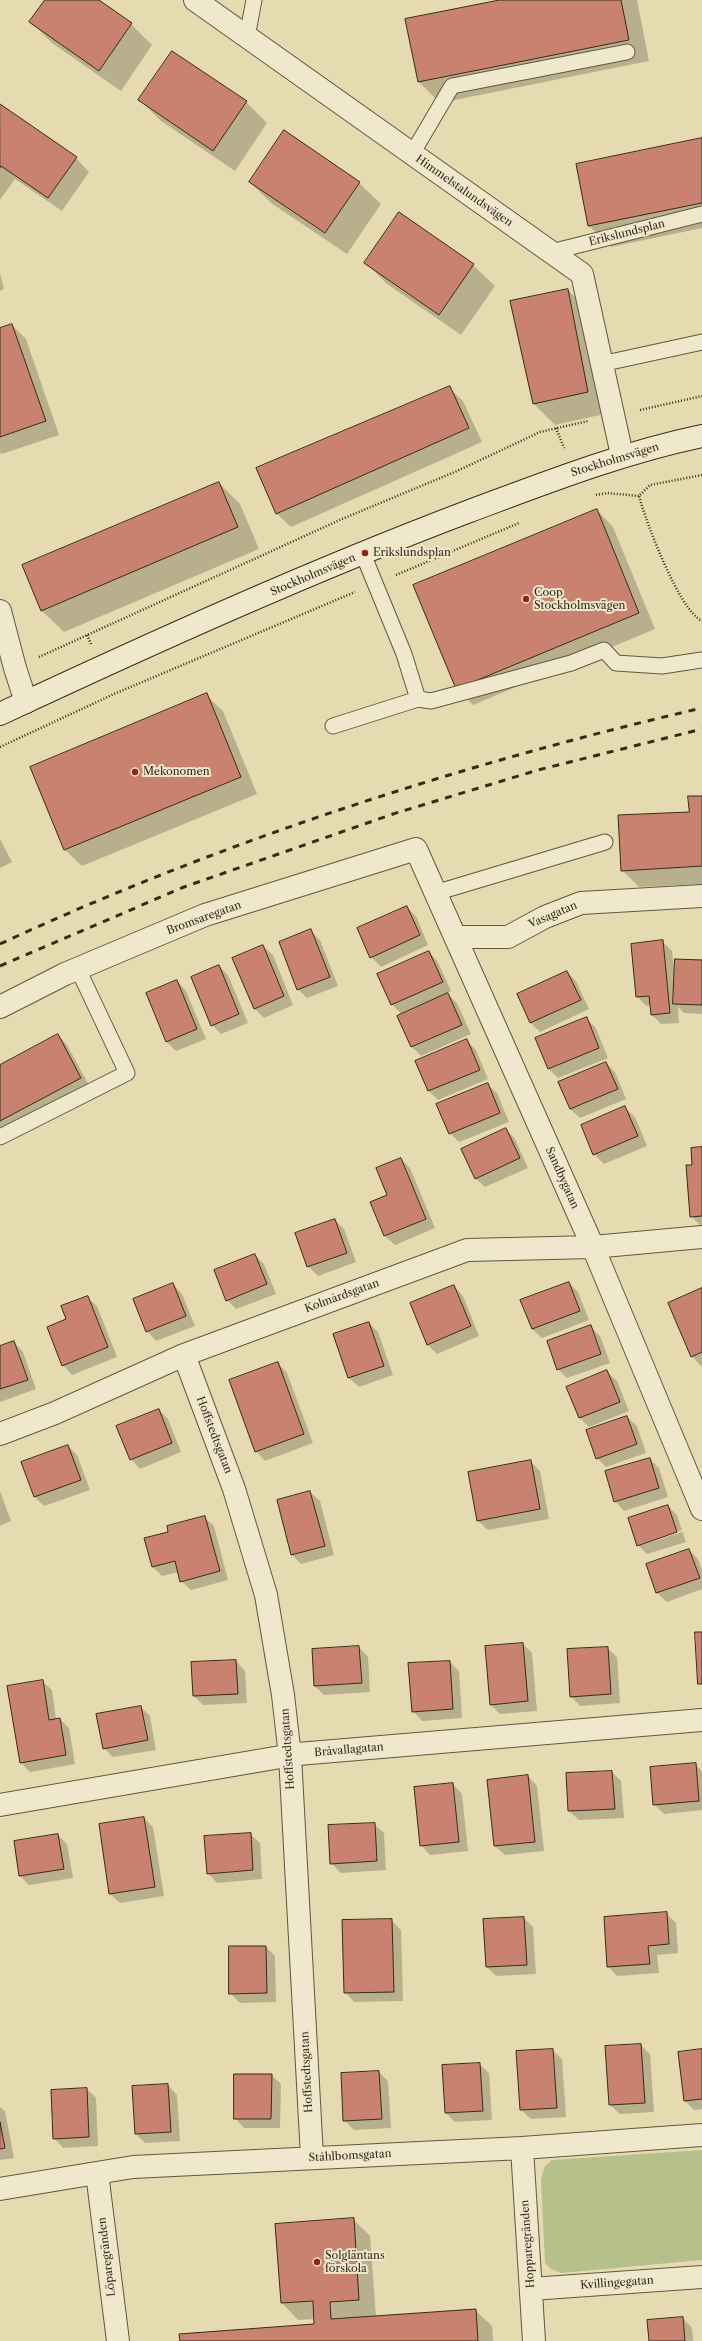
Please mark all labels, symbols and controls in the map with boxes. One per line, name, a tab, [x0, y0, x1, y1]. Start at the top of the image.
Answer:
street label: Himmelstalundsvägen	[413, 152, 515, 230]
street label: Erikslundsplan	[588, 217, 666, 249]
street label: Stockholmsvägen	[569, 440, 661, 480]
place label: Erikslundsplan	[373, 546, 451, 560]
marker: Erikslundsplan	[360, 548, 370, 558]
street label: Stockholmsvägen	[268, 551, 358, 599]
place label: Coop Stockholmsvägen	[534, 586, 625, 612]
marker: Coop Stockholmsvägen	[521, 594, 531, 604]
place label: Mekonomen	[143, 765, 210, 779]
marker: Mekonomen	[130, 767, 140, 777]
street label: Bromsaregatan	[165, 898, 243, 938]
street label: Vasagatan	[527, 899, 579, 931]
street label: Sandbygatan	[542, 1145, 582, 1211]
street label: Kolmårdsgatan	[303, 1276, 381, 1316]
street label: Hoffstedtsgatan	[193, 1394, 235, 1476]
street label: Hoffstedtsgatan	[279, 1708, 297, 1790]
street label: Bråvallagatan	[314, 1740, 384, 1760]
street label: Hoffstedtsgatan	[298, 2031, 316, 2113]
street label: Ståhlbomsgatan	[308, 2147, 392, 2165]
street label: Hopparegränden	[518, 2199, 538, 2289]
street label: Löparegränden	[96, 2216, 118, 2298]
place label: Solgläntans förskola	[325, 2249, 385, 2275]
marker: Solgläntans förskola	[312, 2257, 322, 2267]
street label: Kvillingegatan	[580, 2274, 654, 2292]

